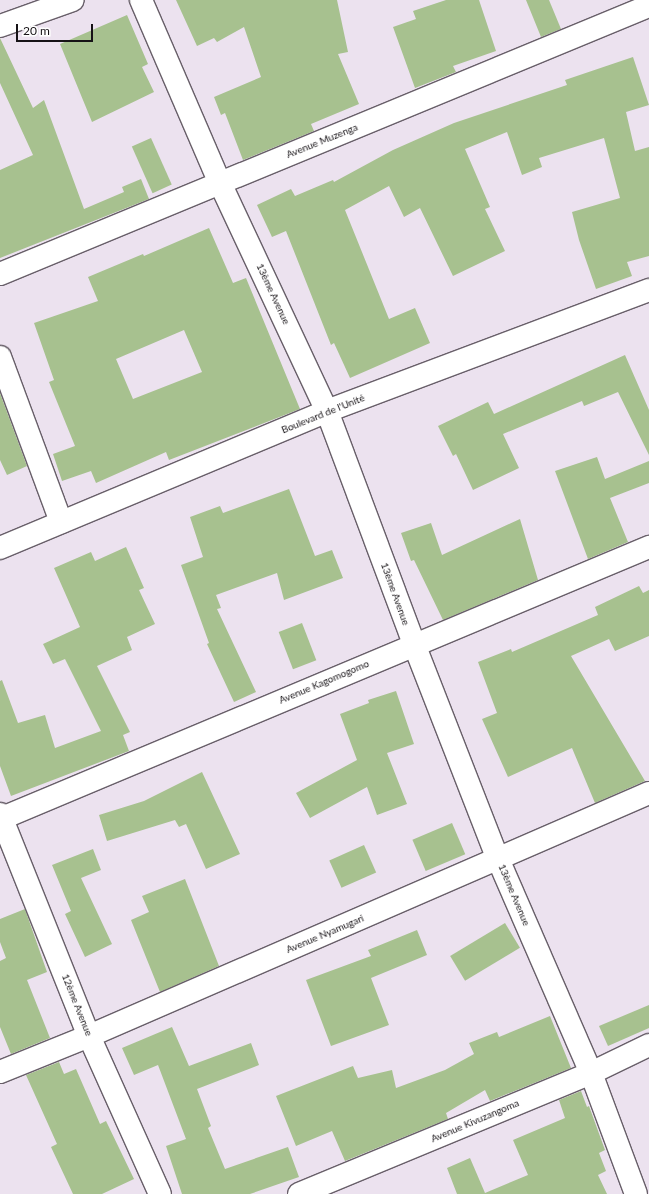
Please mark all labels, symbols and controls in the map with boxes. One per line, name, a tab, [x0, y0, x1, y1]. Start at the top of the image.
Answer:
scale bar	[18, 16, 95, 42]
text: 20 m	[23, 23, 50, 38]
street label: Avenue Muzenga	[285, 121, 359, 161]
street label: 13ème Avenue	[254, 262, 292, 326]
street label: Boulevard de l'Unité	[280, 392, 366, 436]
street label: 13ème Avenue	[378, 561, 412, 627]
street label: Avenue Kagomogomo	[277, 658, 371, 706]
street label: 13ème Avenue	[496, 862, 532, 928]
street label: Avenue Nyamugari	[284, 912, 366, 956]
street label: 12ème Avenue	[59, 972, 95, 1038]
street label: Avenue Kivuzangoma	[429, 1097, 521, 1145]

